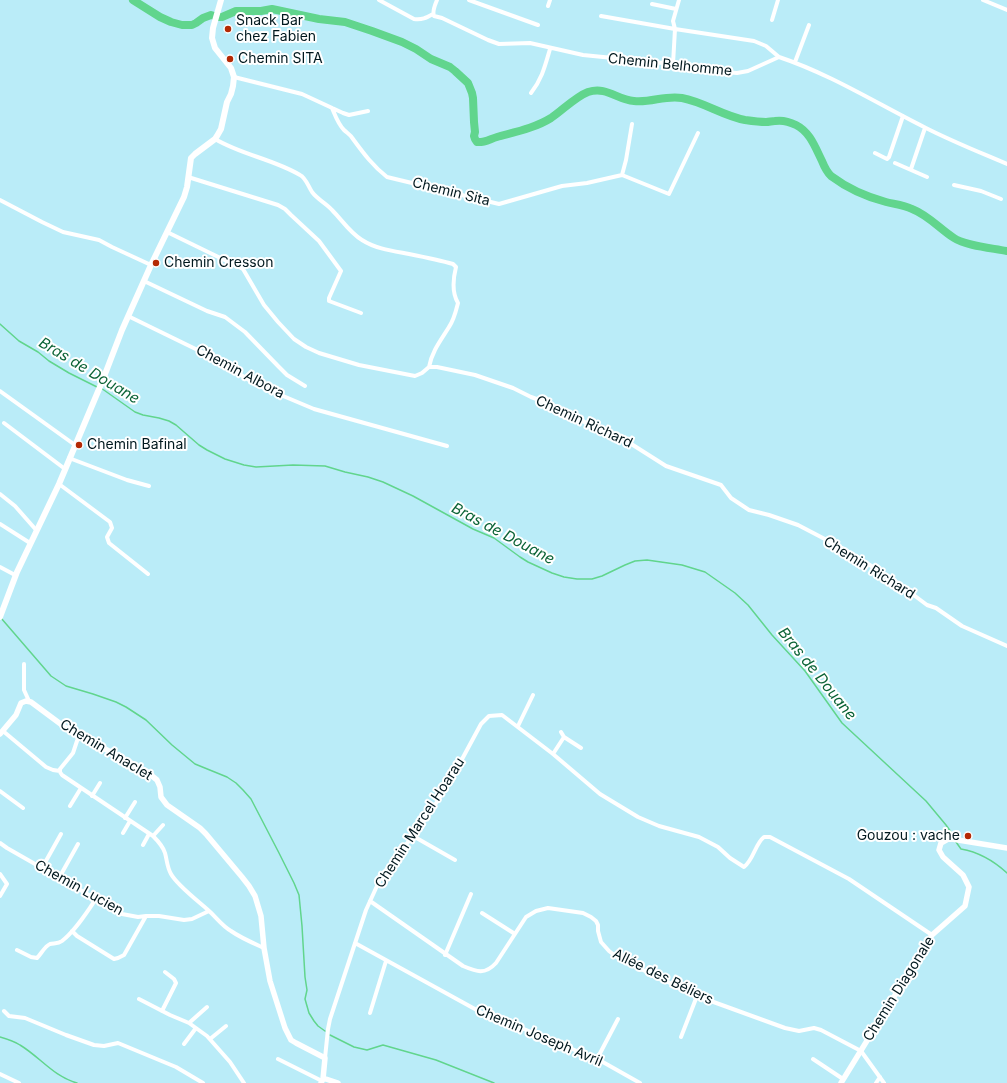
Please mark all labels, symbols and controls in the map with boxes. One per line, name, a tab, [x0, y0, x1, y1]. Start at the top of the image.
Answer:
place label: Snack Bar chez Fabien	[236, 13, 316, 46]
marker: Snack Bar chez Fabien	[223, 24, 233, 34]
street label: Chemin Belhomme	[607, 50, 733, 80]
place label: Chemin SITA	[238, 51, 323, 67]
marker: Chemin SITA	[225, 54, 235, 64]
street label: Chemin Sita	[410, 174, 492, 210]
place label: Chemin Cresson	[164, 255, 273, 271]
marker: Chemin Cresson	[151, 258, 161, 268]
water label: Bras de Douane	[36, 334, 142, 408]
street label: Chemin Albora	[193, 342, 287, 402]
street label: Chemin Richard	[533, 392, 635, 452]
place label: Chemin Bafinal	[87, 437, 187, 453]
marker: Chemin Bafinal	[74, 440, 84, 450]
water label: Bras de Douane	[448, 499, 558, 569]
street label: Chemin Richard	[820, 533, 918, 603]
water label: Bras de Douane	[774, 624, 860, 724]
street label: Chemin Anaclet	[57, 716, 155, 784]
street label: Chemin Marcel Hoarau	[372, 755, 468, 891]
place label: Gouzou : vache	[857, 828, 960, 844]
marker: Gouzou : vache	[963, 831, 973, 841]
street label: Chemin Lucien	[32, 857, 126, 919]
street label: Chemin Diagonale	[860, 933, 938, 1045]
street label: Allée des Béliers	[610, 945, 716, 1009]
street label: Chemin Joseph Avril	[473, 1002, 605, 1070]

